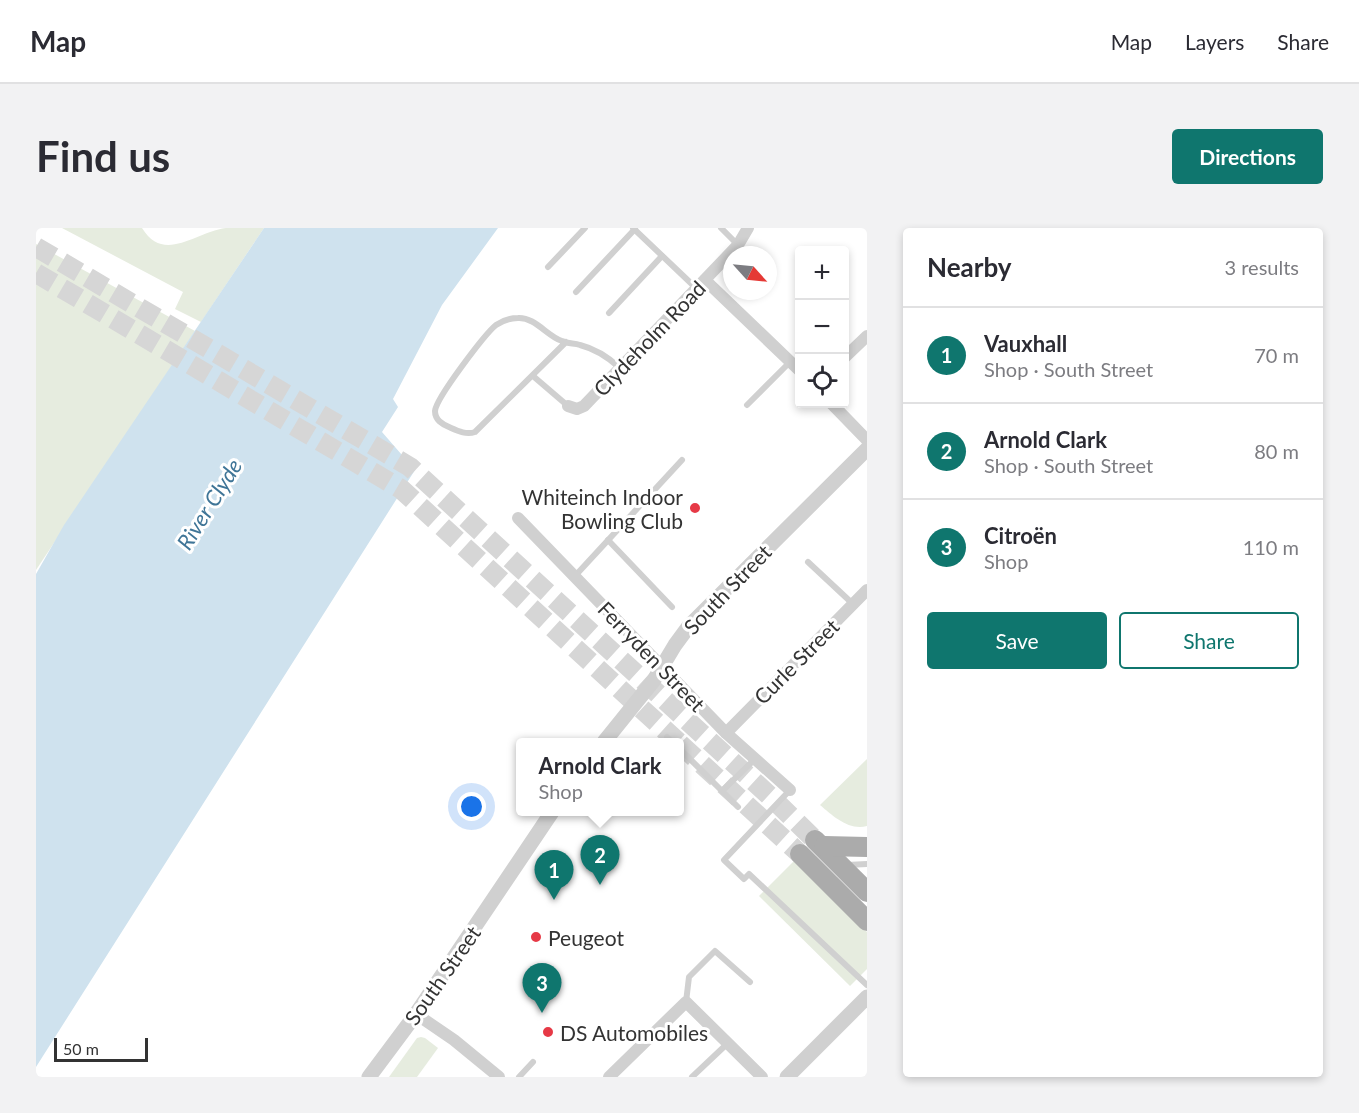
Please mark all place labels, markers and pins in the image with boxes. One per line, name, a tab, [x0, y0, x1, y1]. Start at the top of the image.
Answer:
place label: Whiteinch Indoor Bowling Club	[522, 484, 683, 533]
marker: Whiteinch Indoor Bowling Club	[688, 501, 702, 515]
pin: 2	[580, 836, 620, 885]
pin: 1	[534, 850, 574, 900]
place label: Peugeot	[548, 925, 624, 950]
marker: Peugeot	[529, 930, 543, 944]
pin: 3	[522, 964, 562, 1013]
place label: DS Automobiles	[560, 1020, 708, 1045]
marker: DS Automobiles	[541, 1025, 555, 1039]

